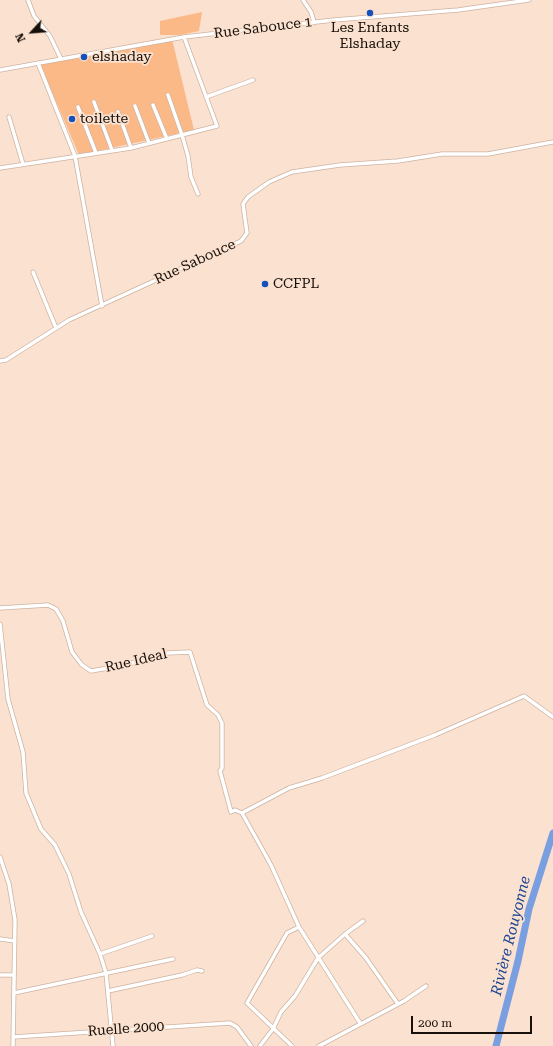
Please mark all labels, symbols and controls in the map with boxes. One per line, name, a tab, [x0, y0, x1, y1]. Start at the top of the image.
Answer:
marker: Les Enfants Elshaday	[365, 8, 375, 18]
north arrow	[12, 12, 52, 52]
street label: Rue Sabouce 1	[213, 14, 313, 42]
place label: Les Enfants Elshaday	[331, 20, 409, 52]
text: N	[13, 31, 28, 44]
place label: elshaday	[92, 49, 151, 65]
marker: elshaday	[79, 52, 89, 62]
place label: toilette	[80, 111, 128, 127]
marker: toilette	[67, 114, 77, 124]
street label: Rue Sabouce	[152, 236, 238, 288]
place label: CCFPL	[273, 276, 319, 292]
marker: CCFPL	[260, 279, 270, 289]
street label: Rue Ideal	[103, 646, 169, 676]
water label: Rivière Rouyonne	[487, 874, 535, 998]
scale bar	[413, 1008, 534, 1034]
text: 200 m	[418, 1016, 452, 1030]
street label: Ruelle 2000	[87, 1018, 165, 1040]

